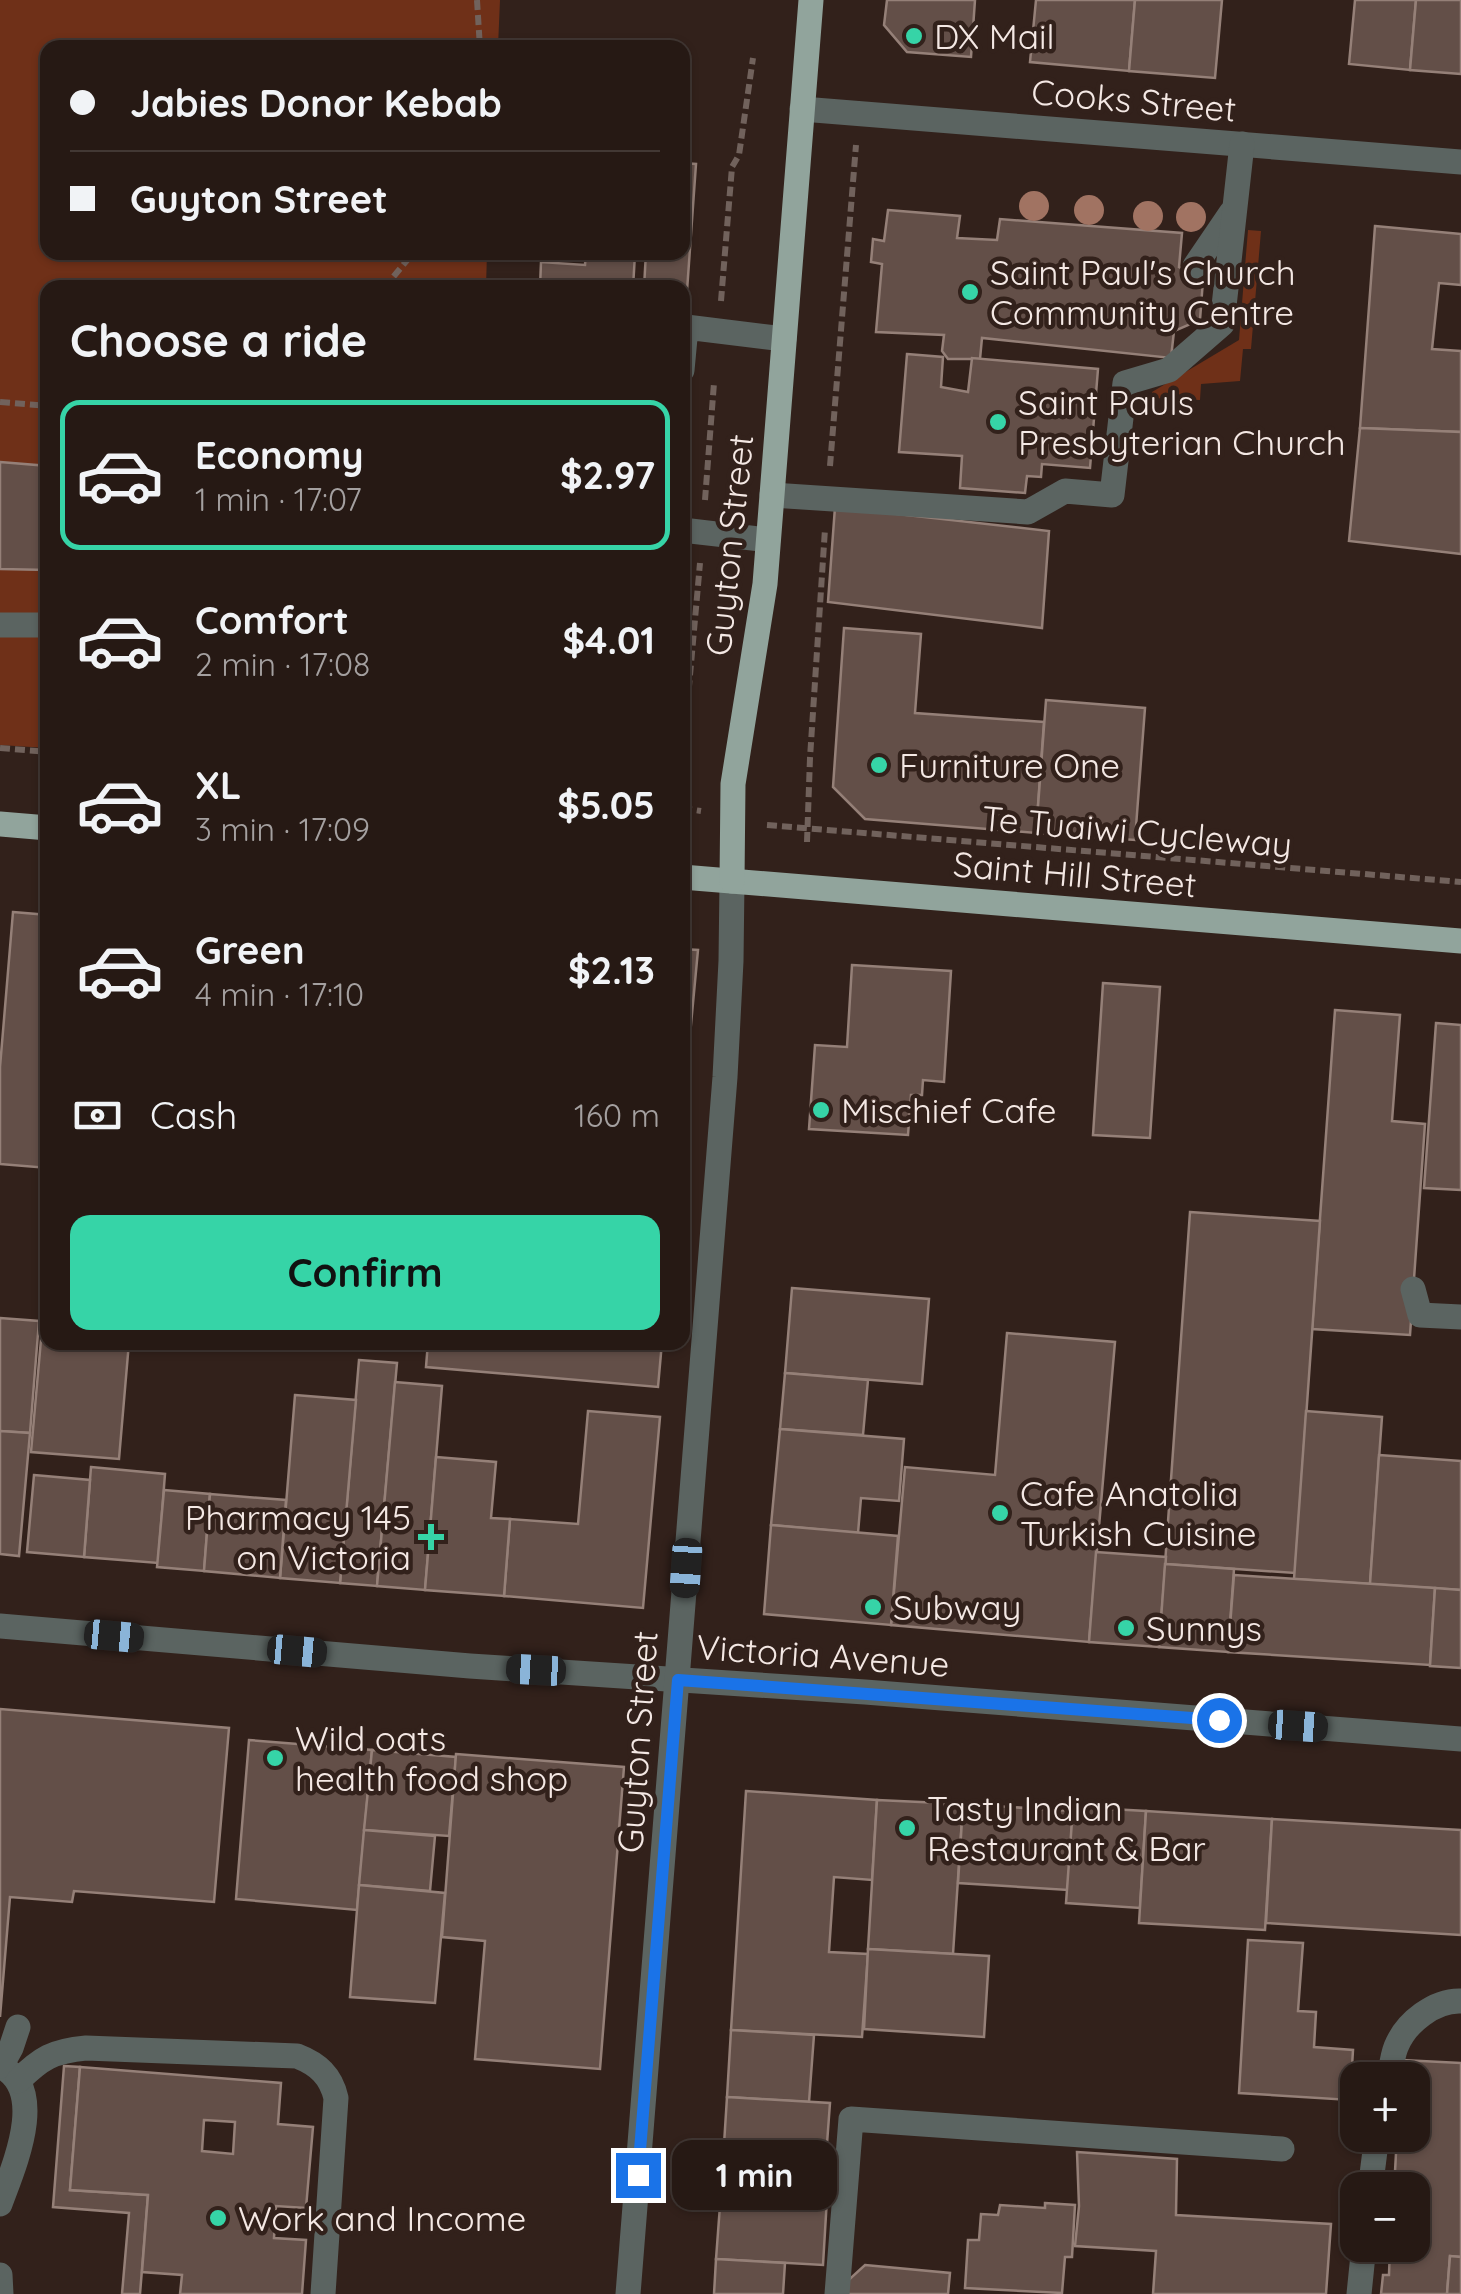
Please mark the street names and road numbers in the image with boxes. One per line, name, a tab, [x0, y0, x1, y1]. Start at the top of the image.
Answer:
street label: Cooks Street	[1030, 69, 1238, 131]
street label: Guyton Street	[695, 432, 763, 658]
street label: Te Tuaiwi Cycleway	[980, 796, 1294, 866]
street label: Saint Hill Street	[952, 841, 1198, 907]
street label: Victoria Avenue	[695, 1624, 951, 1686]
street label: Guyton Street	[607, 1630, 667, 1854]

